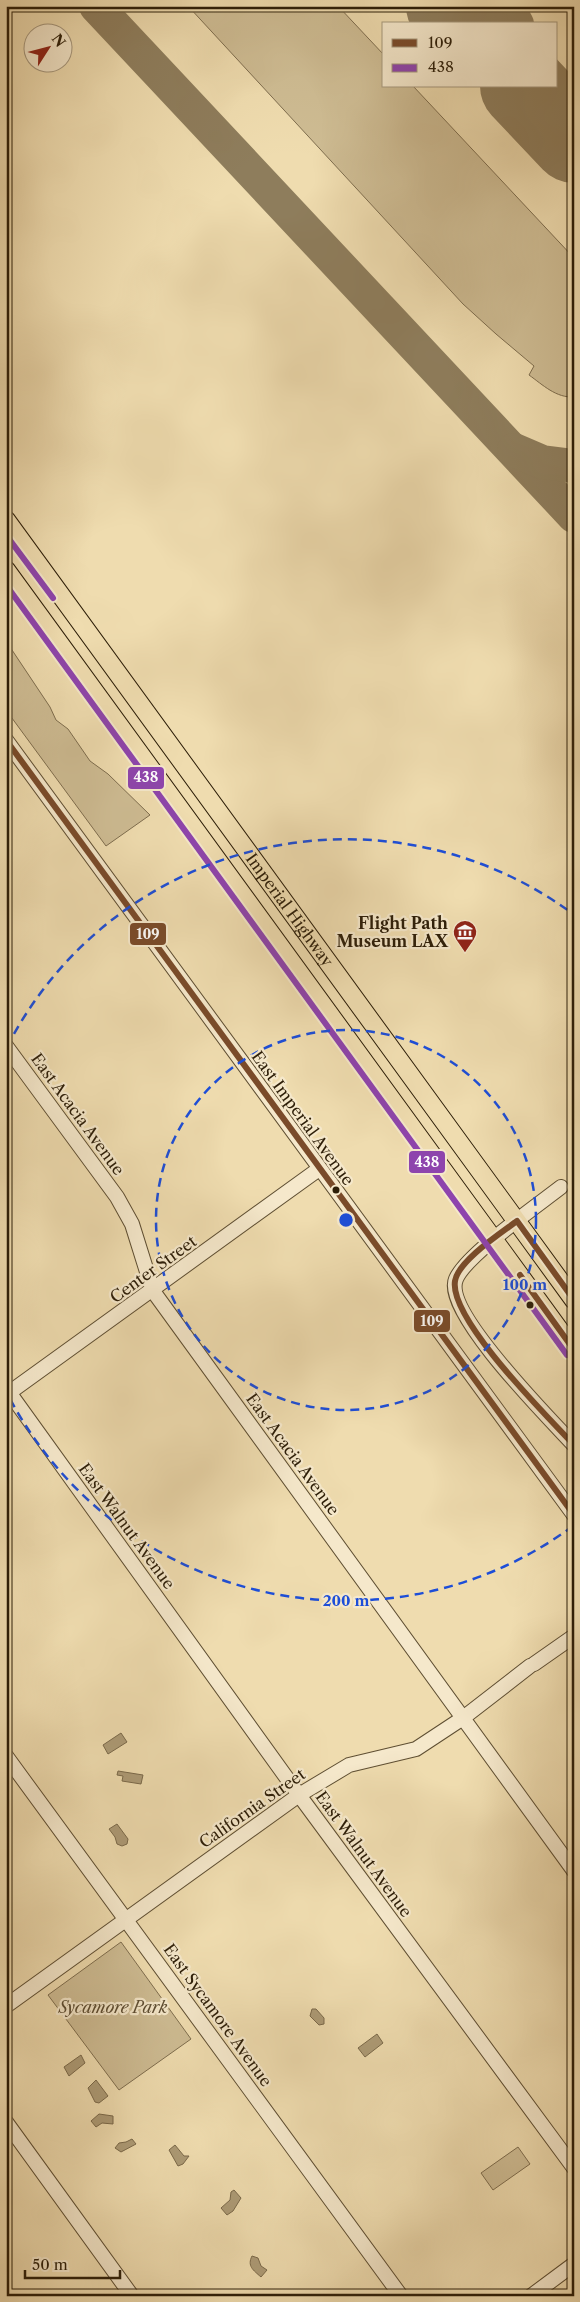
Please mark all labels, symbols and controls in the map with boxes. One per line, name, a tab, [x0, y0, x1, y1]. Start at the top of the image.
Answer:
north arrow	[22, 22, 72, 72]
legend	[382, 22, 558, 88]
text: N	[48, 30, 69, 51]
text: 109	[428, 33, 453, 52]
text: 438	[428, 57, 454, 76]
line badge: 438	[127, 766, 165, 790]
text: 438	[134, 768, 158, 786]
street label: Imperial Highway	[242, 849, 338, 971]
place label: Flight Path Museum LAX	[336, 913, 449, 951]
museum icon: Flight Path Museum LAX	[452, 919, 478, 953]
line badge: 109	[129, 922, 167, 946]
text: 109	[136, 925, 160, 943]
street label: East Imperial Avenue	[248, 1047, 359, 1189]
street label: East Acacia Avenue	[27, 1049, 129, 1179]
line badge: 438	[408, 1150, 446, 1174]
text: 438	[415, 1153, 439, 1171]
unlabelled marker	[331, 1185, 341, 1195]
centre of rings	[337, 1211, 355, 1229]
street label: Center Street	[106, 1231, 200, 1307]
text: 100 m	[503, 1275, 547, 1294]
unlabelled marker	[525, 1300, 535, 1310]
line badge: 109	[413, 1309, 451, 1333]
text: 109	[420, 1312, 444, 1330]
street label: East Acacia Avenue	[242, 1389, 344, 1519]
street label: East Walnut Avenue	[75, 1459, 179, 1593]
text: 200 m	[323, 1591, 369, 1610]
street label: California Street	[195, 1764, 309, 1852]
street label: East Walnut Avenue	[312, 1787, 416, 1921]
street label: East Sycamore Avenue	[159, 1940, 277, 2090]
park label: Sycamore Park	[58, 1997, 168, 2017]
scale bar	[25, 2247, 120, 2279]
text: 50 m	[32, 2255, 68, 2274]

